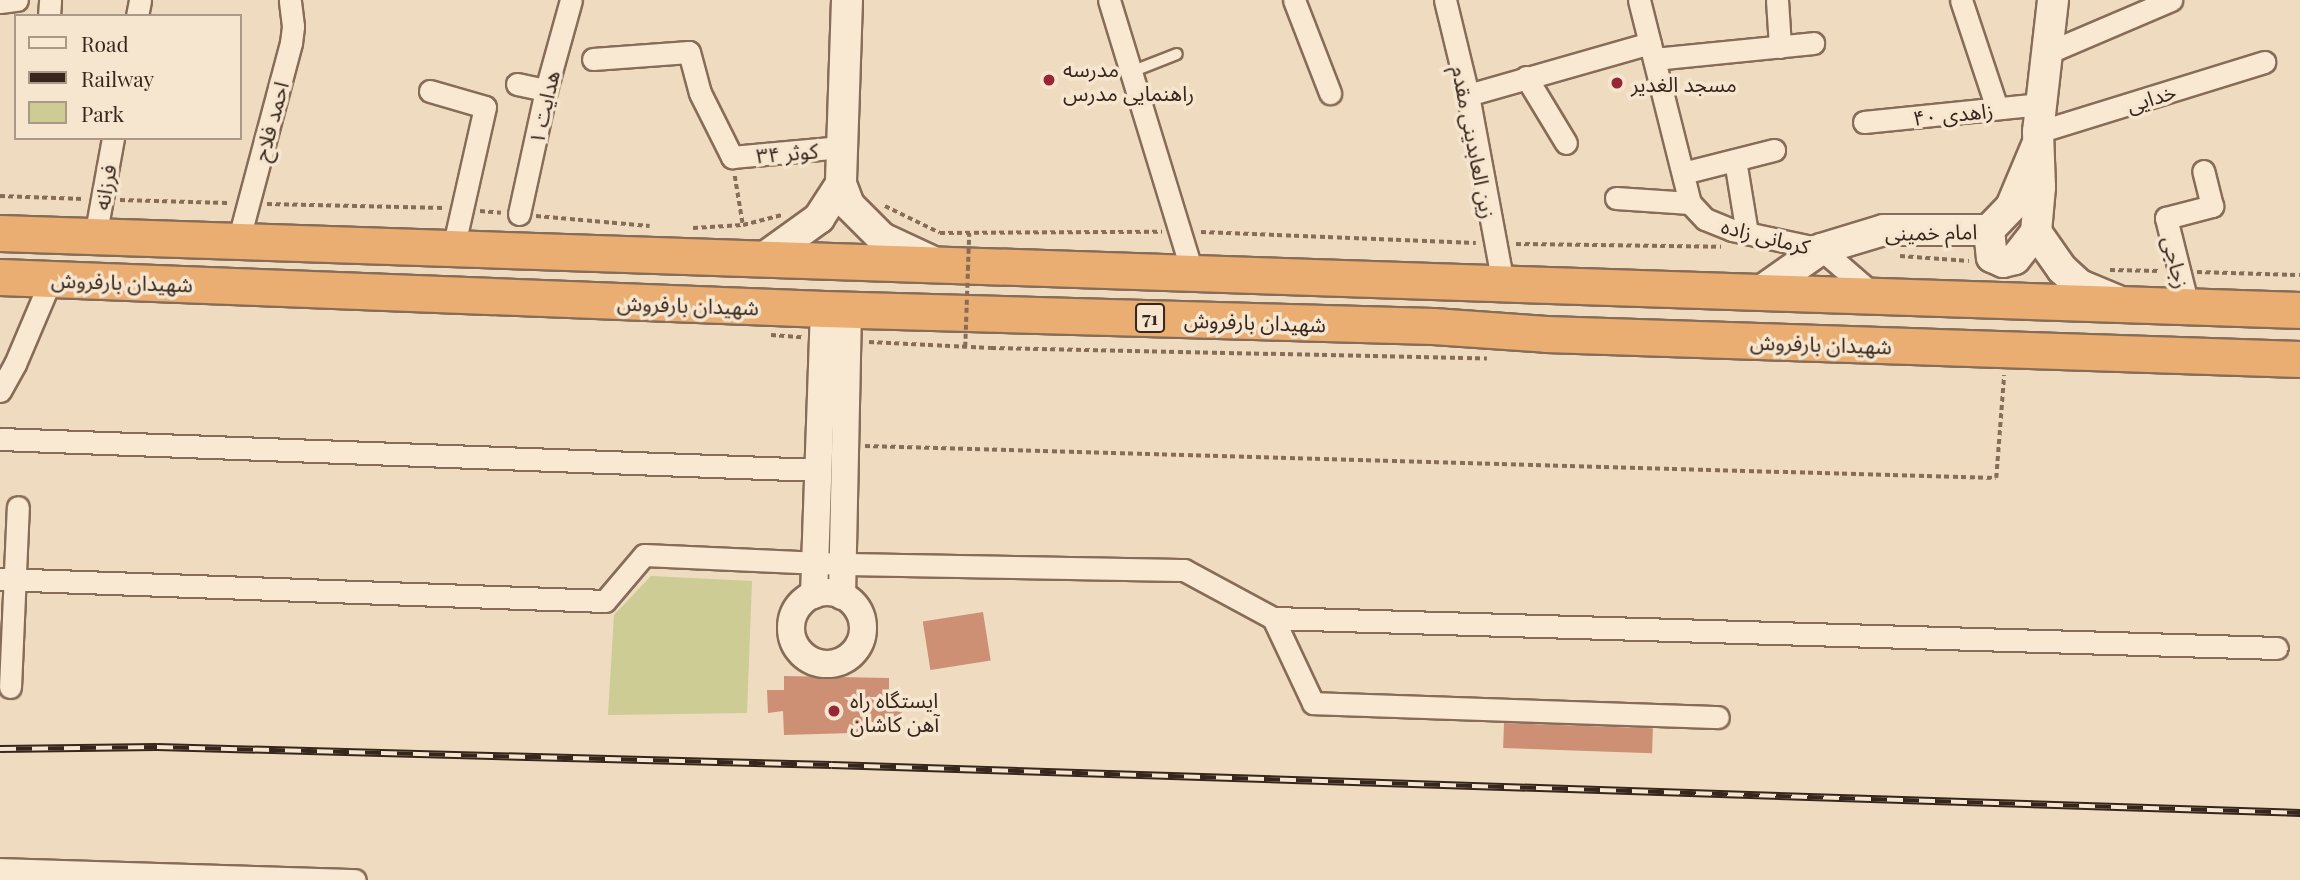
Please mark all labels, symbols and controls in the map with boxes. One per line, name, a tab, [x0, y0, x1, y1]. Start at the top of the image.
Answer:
legend	[14, 14, 242, 140]
text: Road	[81, 29, 129, 57]
place label: مدرسه راهنمایی مدرس	[1063, 55, 1194, 105]
street label: زین العابدینی مقدم	[1448, 63, 1502, 221]
text: Railway	[81, 64, 154, 92]
street label: هدایت ۱	[522, 68, 564, 146]
place label: مسجد الغدیر	[1631, 70, 1737, 96]
marker: مدرسه راهنمایی مدرس	[1041, 72, 1057, 88]
marker: مسجد الغدیر	[1609, 75, 1625, 91]
street label: احمد فلاح	[247, 78, 293, 164]
street label: خدایی	[2123, 78, 2179, 116]
street label: زاهدی ۴۰	[1912, 96, 1994, 130]
text: Park	[81, 99, 124, 127]
street label: کوثر ۳۴	[755, 137, 819, 167]
street label: فرزانه	[88, 162, 120, 212]
street label: کرمانی زاده	[1719, 212, 1813, 258]
street label: امام خمینی	[1885, 218, 1977, 244]
street label: زجاجی	[2158, 233, 2196, 291]
street label: شهیدان بارفروش	[51, 266, 193, 296]
street label: شهیدان بارفروش	[617, 289, 759, 319]
road number: 71	[1134, 302, 1166, 334]
street label: شهیدان بارفروش	[1184, 306, 1326, 336]
street label: شهیدان بارفروش	[1750, 328, 1892, 358]
place label: ایستگاه راه آهن کاشان	[850, 686, 939, 736]
marker: ایستگاه راه آهن کاشان	[824, 701, 844, 721]

